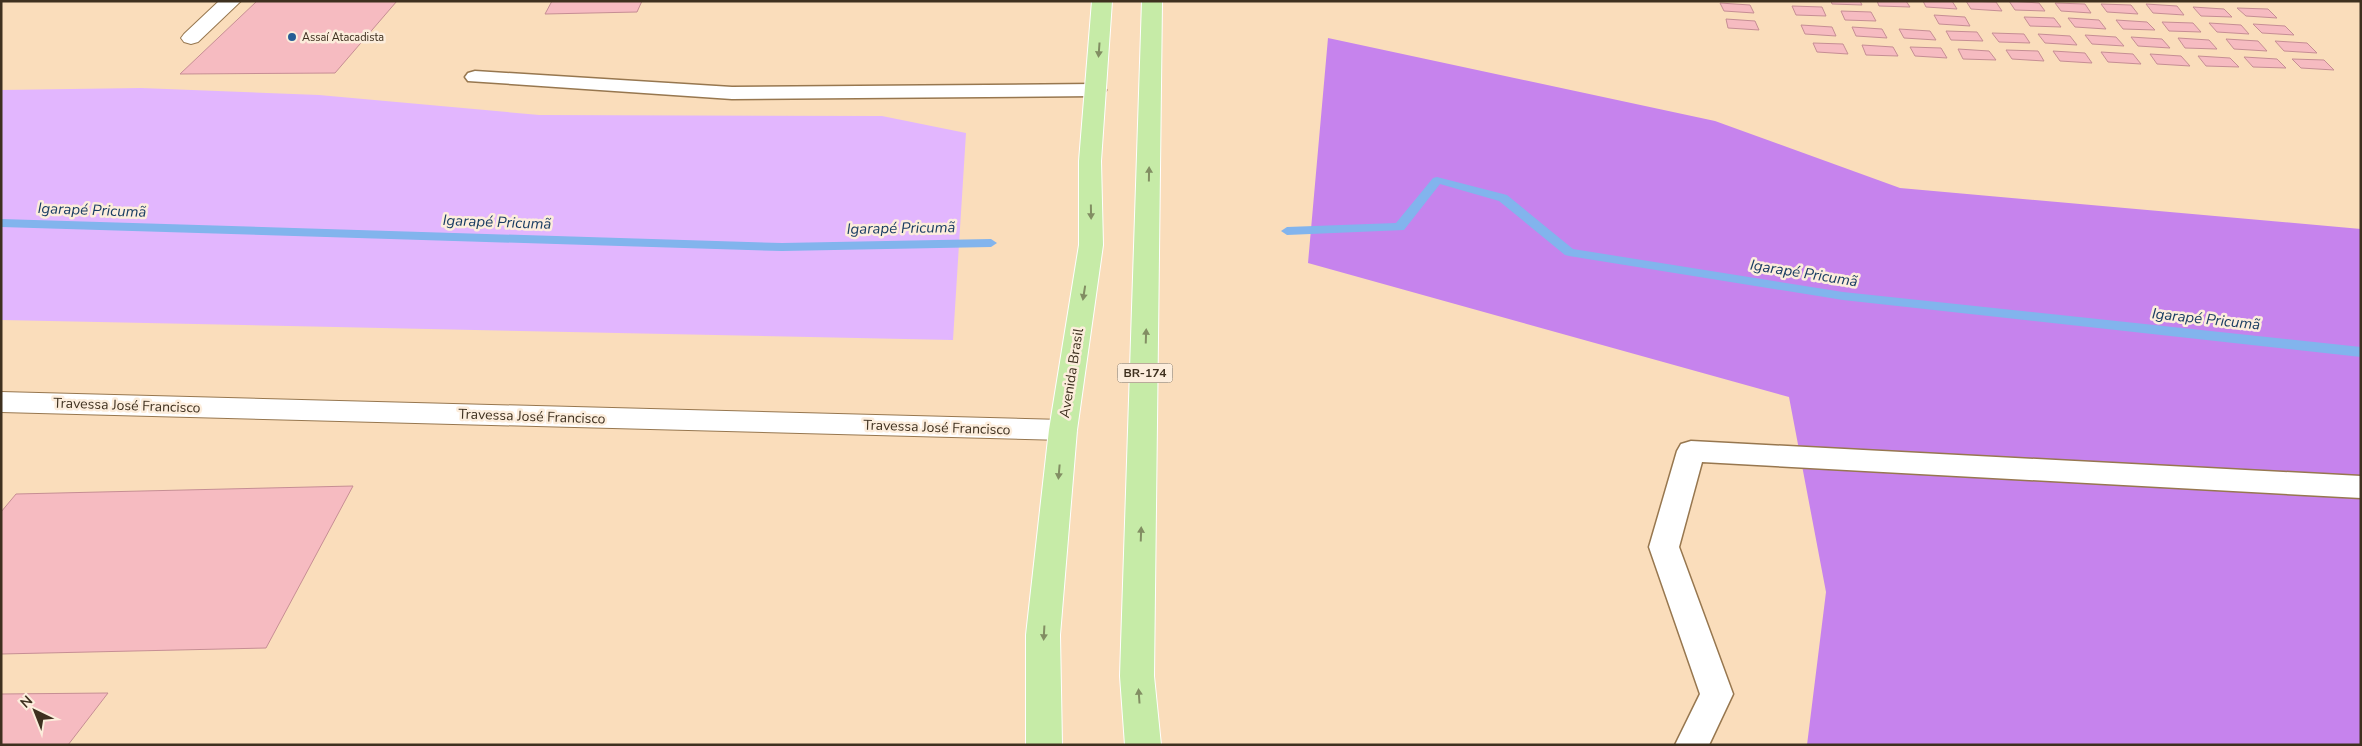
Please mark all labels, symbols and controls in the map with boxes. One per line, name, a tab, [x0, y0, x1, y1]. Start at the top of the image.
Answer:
place label: Assaí Atacadista	[302, 30, 384, 45]
marker: Assaí Atacadista	[286, 31, 298, 43]
one-way arrow	[1094, 42, 1102, 58]
one-way arrow	[1145, 166, 1153, 182]
water label: Igarapé Pricumã	[37, 198, 147, 222]
one-way arrow	[1087, 204, 1095, 220]
water label: Igarapé Pricumã	[442, 210, 552, 234]
water label: Igarapé Pricumã	[846, 217, 956, 239]
water label: Igarapé Pricumã	[1749, 255, 1859, 291]
one-way arrow	[1079, 286, 1087, 302]
water label: Igarapé Pricumã	[2151, 303, 2261, 335]
street label: Avenida Brasil	[1055, 326, 1088, 419]
one-way arrow	[1142, 328, 1150, 344]
road number: BR-174	[1118, 363, 1172, 382]
street label: Travessa José Francisco	[53, 393, 201, 418]
street label: Travessa José Francisco	[458, 404, 606, 429]
street label: Travessa José Francisco	[863, 415, 1011, 440]
one-way arrow	[1055, 464, 1063, 480]
one-way arrow	[1137, 525, 1145, 541]
one-way arrow	[1039, 626, 1047, 642]
north arrow	[10, 686, 60, 736]
one-way arrow	[1134, 688, 1142, 704]
text: N	[16, 691, 37, 712]

